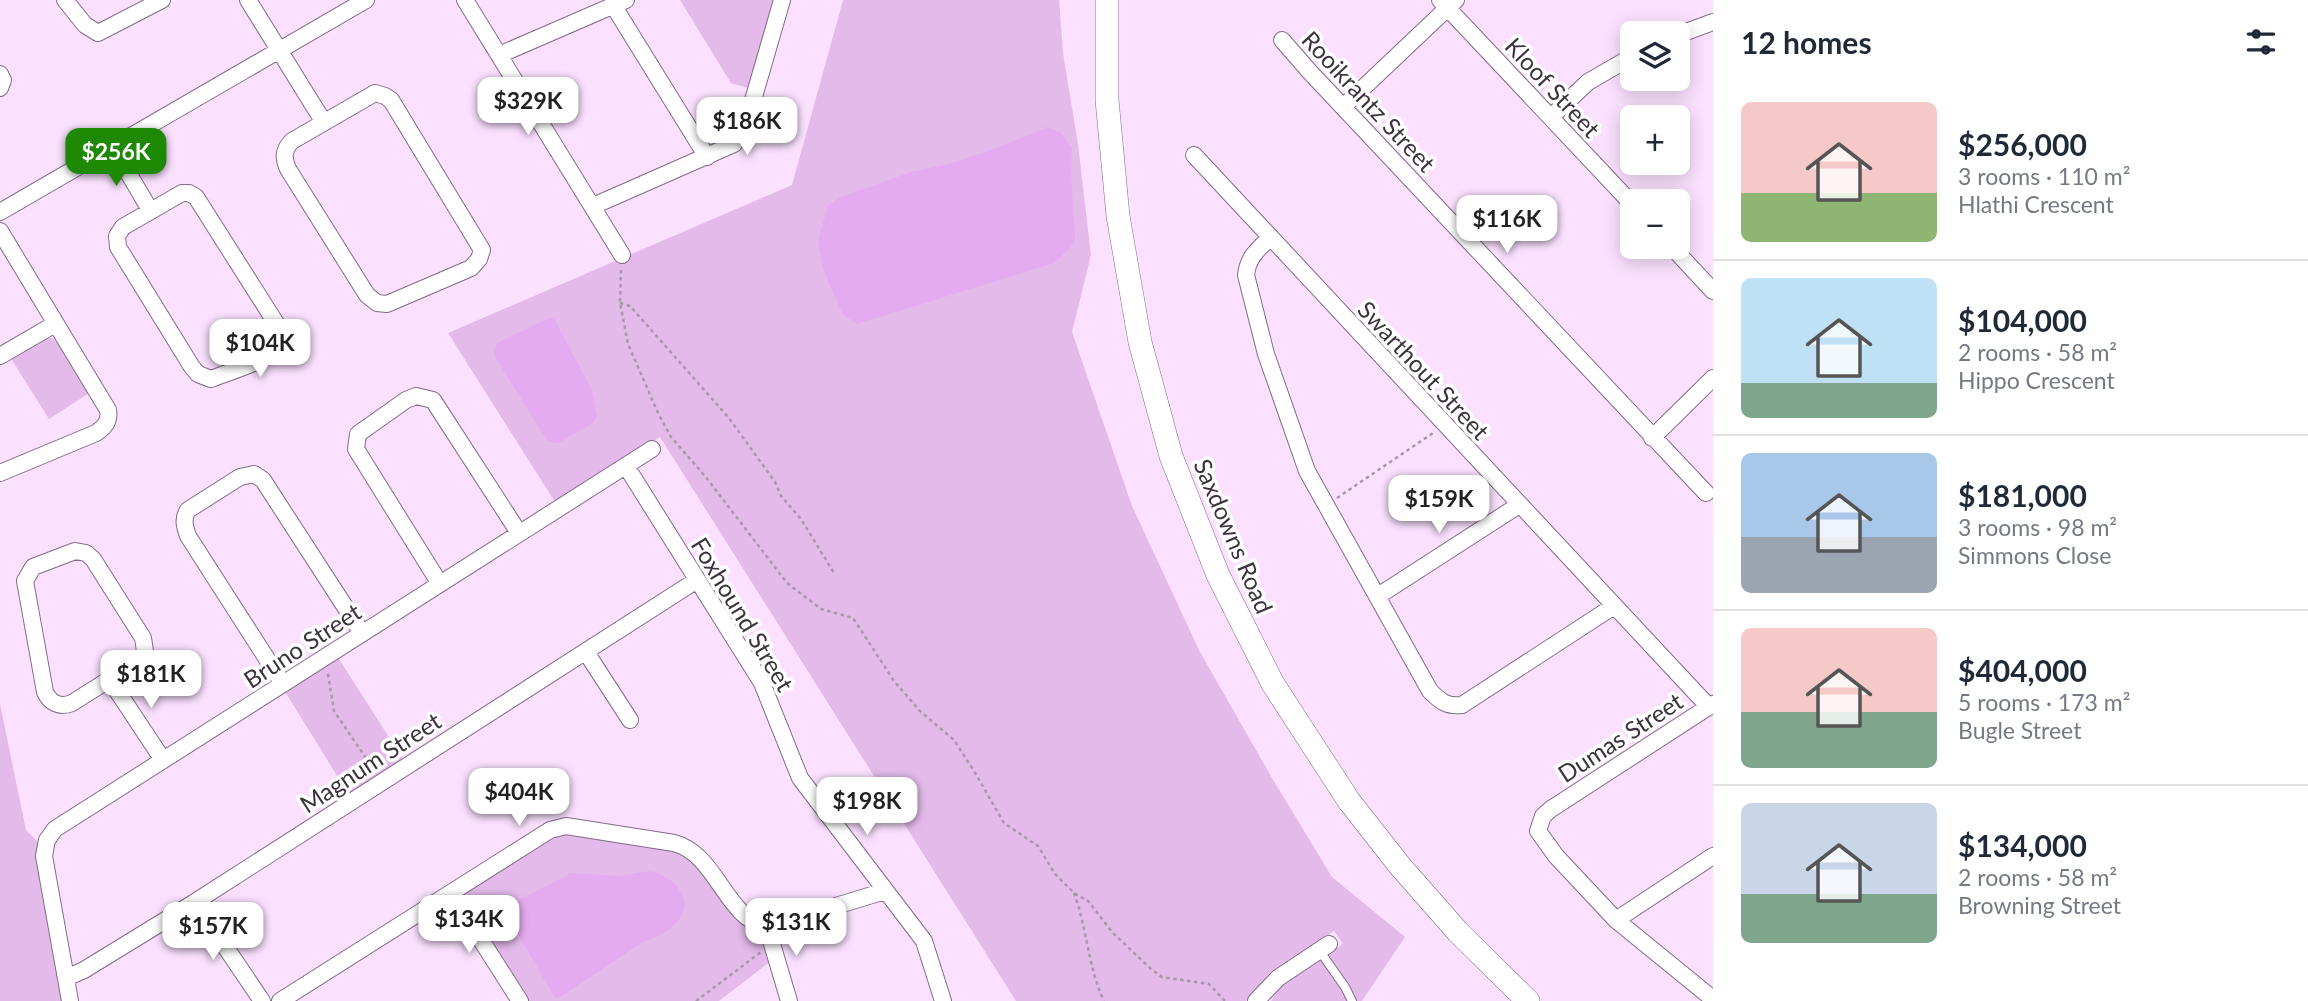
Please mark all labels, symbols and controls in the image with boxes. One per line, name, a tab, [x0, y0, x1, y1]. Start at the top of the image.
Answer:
map controls	[1620, 21, 1690, 259]
button: layers	[1620, 21, 1690, 91]
icon: filters	[2242, 23, 2280, 61]
text: 12 homes	[1741, 24, 1872, 60]
street label: Rooikrantz Street	[1296, 25, 1442, 178]
street label: Kloof Street	[1499, 31, 1607, 143]
pin: $329K	[479, 78, 577, 137]
text: $329K	[493, 86, 563, 114]
pin: $186K	[698, 97, 796, 157]
button: +	[1620, 105, 1690, 175]
text: $186K	[712, 106, 782, 134]
text: $256,000	[1958, 126, 2087, 162]
pin: $256K	[67, 128, 165, 188]
icon: home	[1797, 130, 1881, 214]
text: $256K	[81, 137, 151, 165]
text: 3 rooms · 110 m²	[1958, 162, 2130, 190]
button: −	[1620, 189, 1690, 259]
text: Hlathi Crescent	[1958, 190, 2114, 218]
pin: $116K	[1458, 196, 1556, 255]
text: $116K	[1472, 204, 1542, 232]
street label: Swarthout Street	[1352, 295, 1496, 446]
text: $104,000	[1958, 302, 2087, 338]
icon: home	[1797, 306, 1881, 390]
pin: $104K	[211, 320, 309, 379]
text: $104K	[225, 328, 295, 356]
text: 2 rooms · 58 m²	[1958, 338, 2117, 366]
text: Hippo Crescent	[1958, 366, 2115, 394]
street label: Saxdowns Road	[1188, 454, 1280, 618]
pin: $159K	[1390, 476, 1488, 535]
text: $181,000	[1958, 477, 2087, 513]
icon: home	[1797, 481, 1881, 565]
text: $159K	[1404, 484, 1474, 512]
text: 3 rooms · 98 m²	[1958, 513, 2117, 541]
street label: Foxhound Street	[686, 532, 800, 696]
text: Simmons Close	[1958, 541, 2111, 569]
street label: Bruno Street	[238, 596, 366, 694]
pin: $181K	[102, 650, 200, 710]
text: $404,000	[1958, 652, 2087, 688]
icon: home	[1797, 656, 1881, 740]
text: $181K	[116, 659, 186, 687]
street label: Dumas Street	[1552, 686, 1688, 788]
text: 5 rooms · 173 m²	[1958, 688, 2130, 716]
street label: Magnum Street	[294, 705, 446, 818]
text: Bugle Street	[1958, 716, 2081, 744]
pin: $404K	[470, 768, 568, 828]
text: $404K	[484, 777, 554, 805]
pin: $198K	[818, 778, 916, 837]
text: $198K	[832, 786, 902, 814]
text: $134,000	[1958, 827, 2087, 863]
icon: home	[1797, 831, 1881, 915]
text: 2 rooms · 58 m²	[1958, 863, 2117, 891]
text: Browning Street	[1958, 891, 2121, 919]
pin: $134K	[420, 895, 518, 955]
pin: $131K	[747, 898, 845, 958]
pin: $157K	[164, 902, 262, 962]
text: $134K	[434, 904, 504, 932]
text: $131K	[761, 907, 831, 935]
text: $157K	[178, 911, 248, 939]

